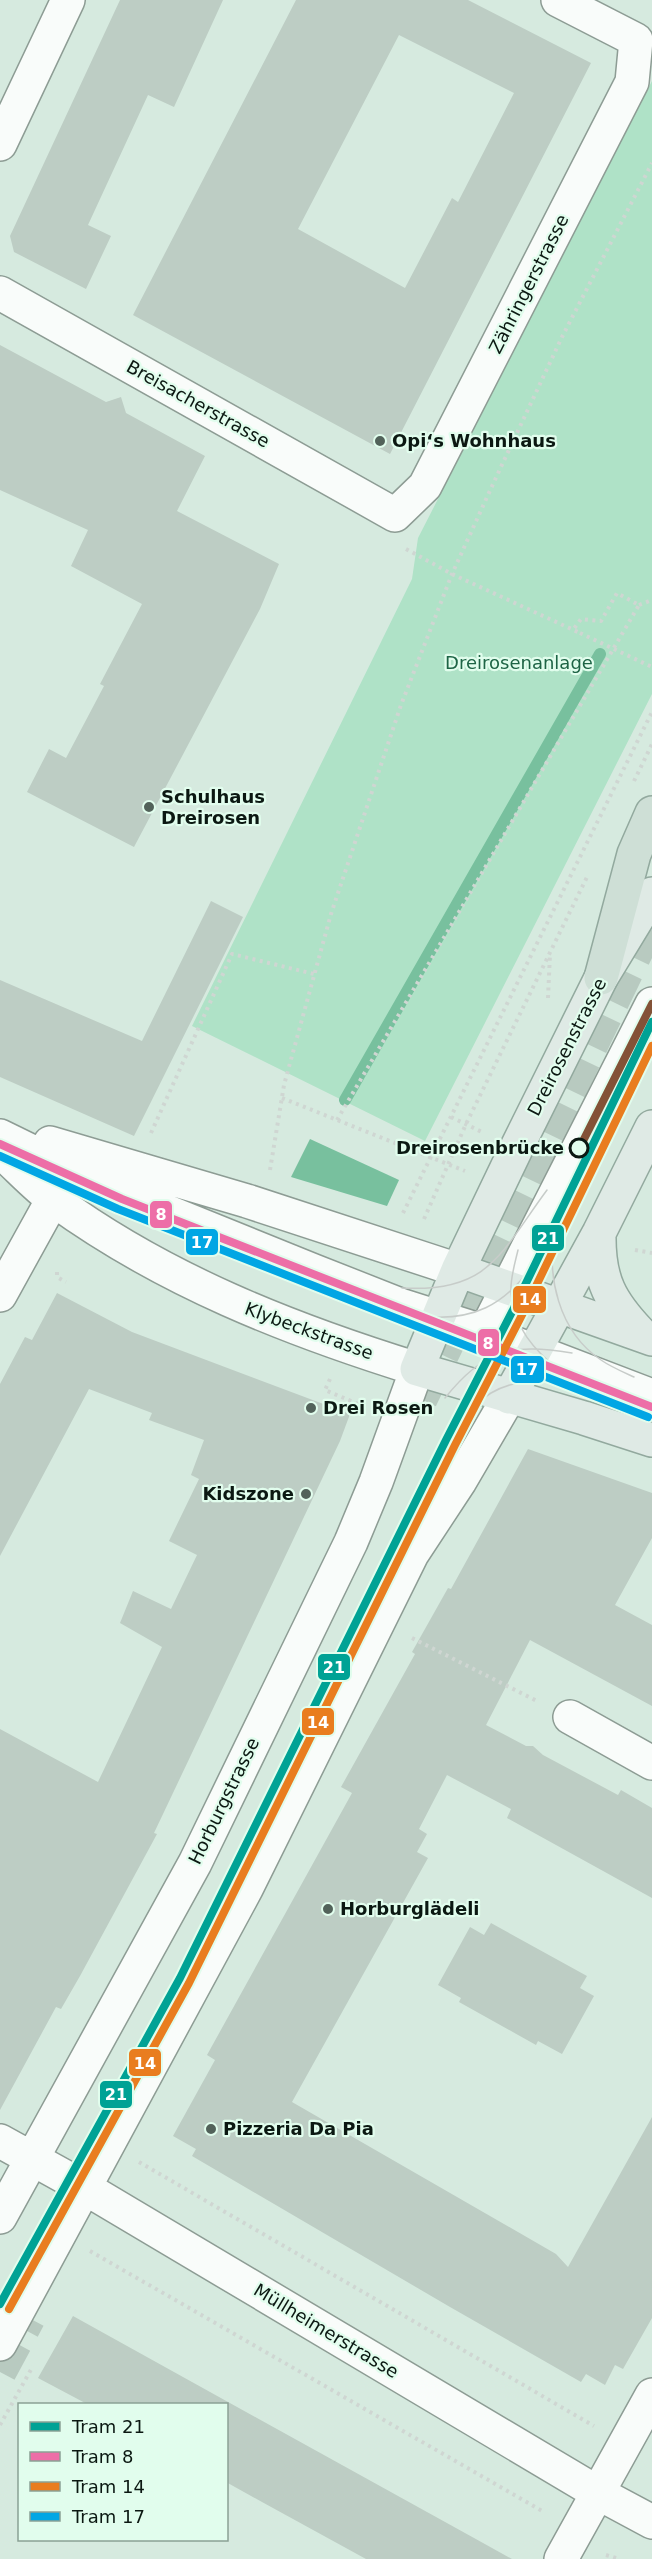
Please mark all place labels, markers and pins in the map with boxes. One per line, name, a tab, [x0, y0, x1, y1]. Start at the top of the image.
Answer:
place label: Opi‘s Wohnhaus	[392, 430, 556, 451]
marker: Opi‘s Wohnhaus	[373, 434, 387, 448]
place label: Schulhaus Dreirosen	[161, 786, 265, 828]
marker: Schulhaus Dreirosen	[142, 800, 156, 814]
place label: Dreirosenbrücke	[396, 1137, 564, 1158]
marker: Dreirosenbrücke	[569, 1138, 589, 1158]
place label: Drei Rosen	[323, 1397, 433, 1418]
marker: Drei Rosen	[304, 1401, 318, 1415]
place label: Kidszone	[202, 1483, 294, 1504]
marker: Kidszone	[299, 1487, 313, 1501]
place label: Horburglädeli	[340, 1898, 480, 1919]
marker: Horburglädeli	[321, 1902, 335, 1916]
place label: Pizzeria Da Pia	[223, 2118, 374, 2139]
marker: Pizzeria Da Pia	[204, 2122, 218, 2136]

